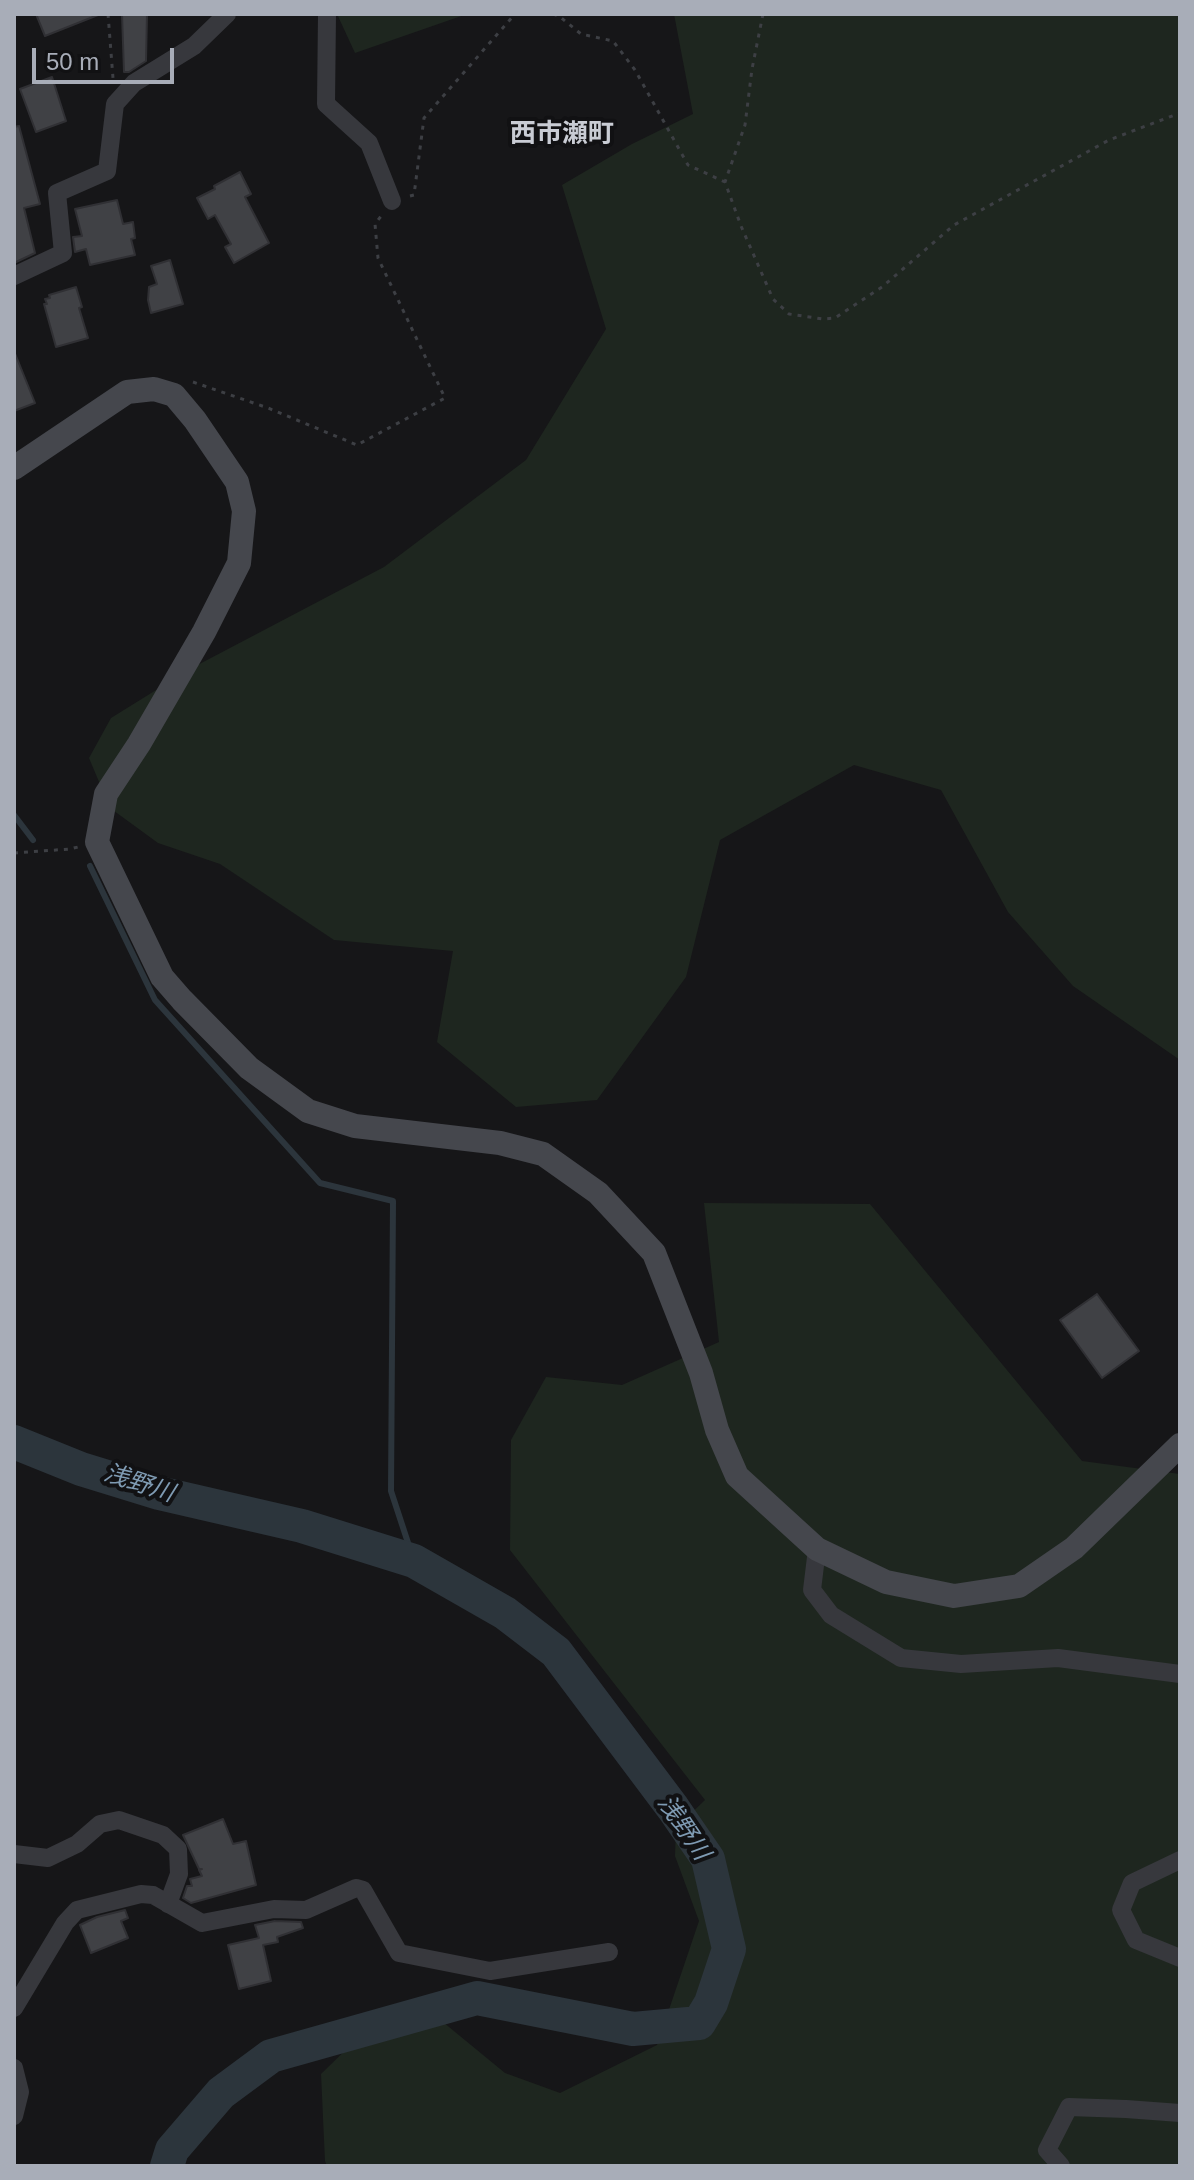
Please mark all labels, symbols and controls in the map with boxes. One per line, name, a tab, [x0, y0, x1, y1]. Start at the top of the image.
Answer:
scale bar	[36, 32, 178, 82]
text: 50 m	[46, 48, 99, 75]
district label: 西市瀬町	[510, 119, 614, 151]
water label: 浅野川	[100, 1459, 178, 1509]
water label: 浅野川	[651, 1790, 715, 1866]

